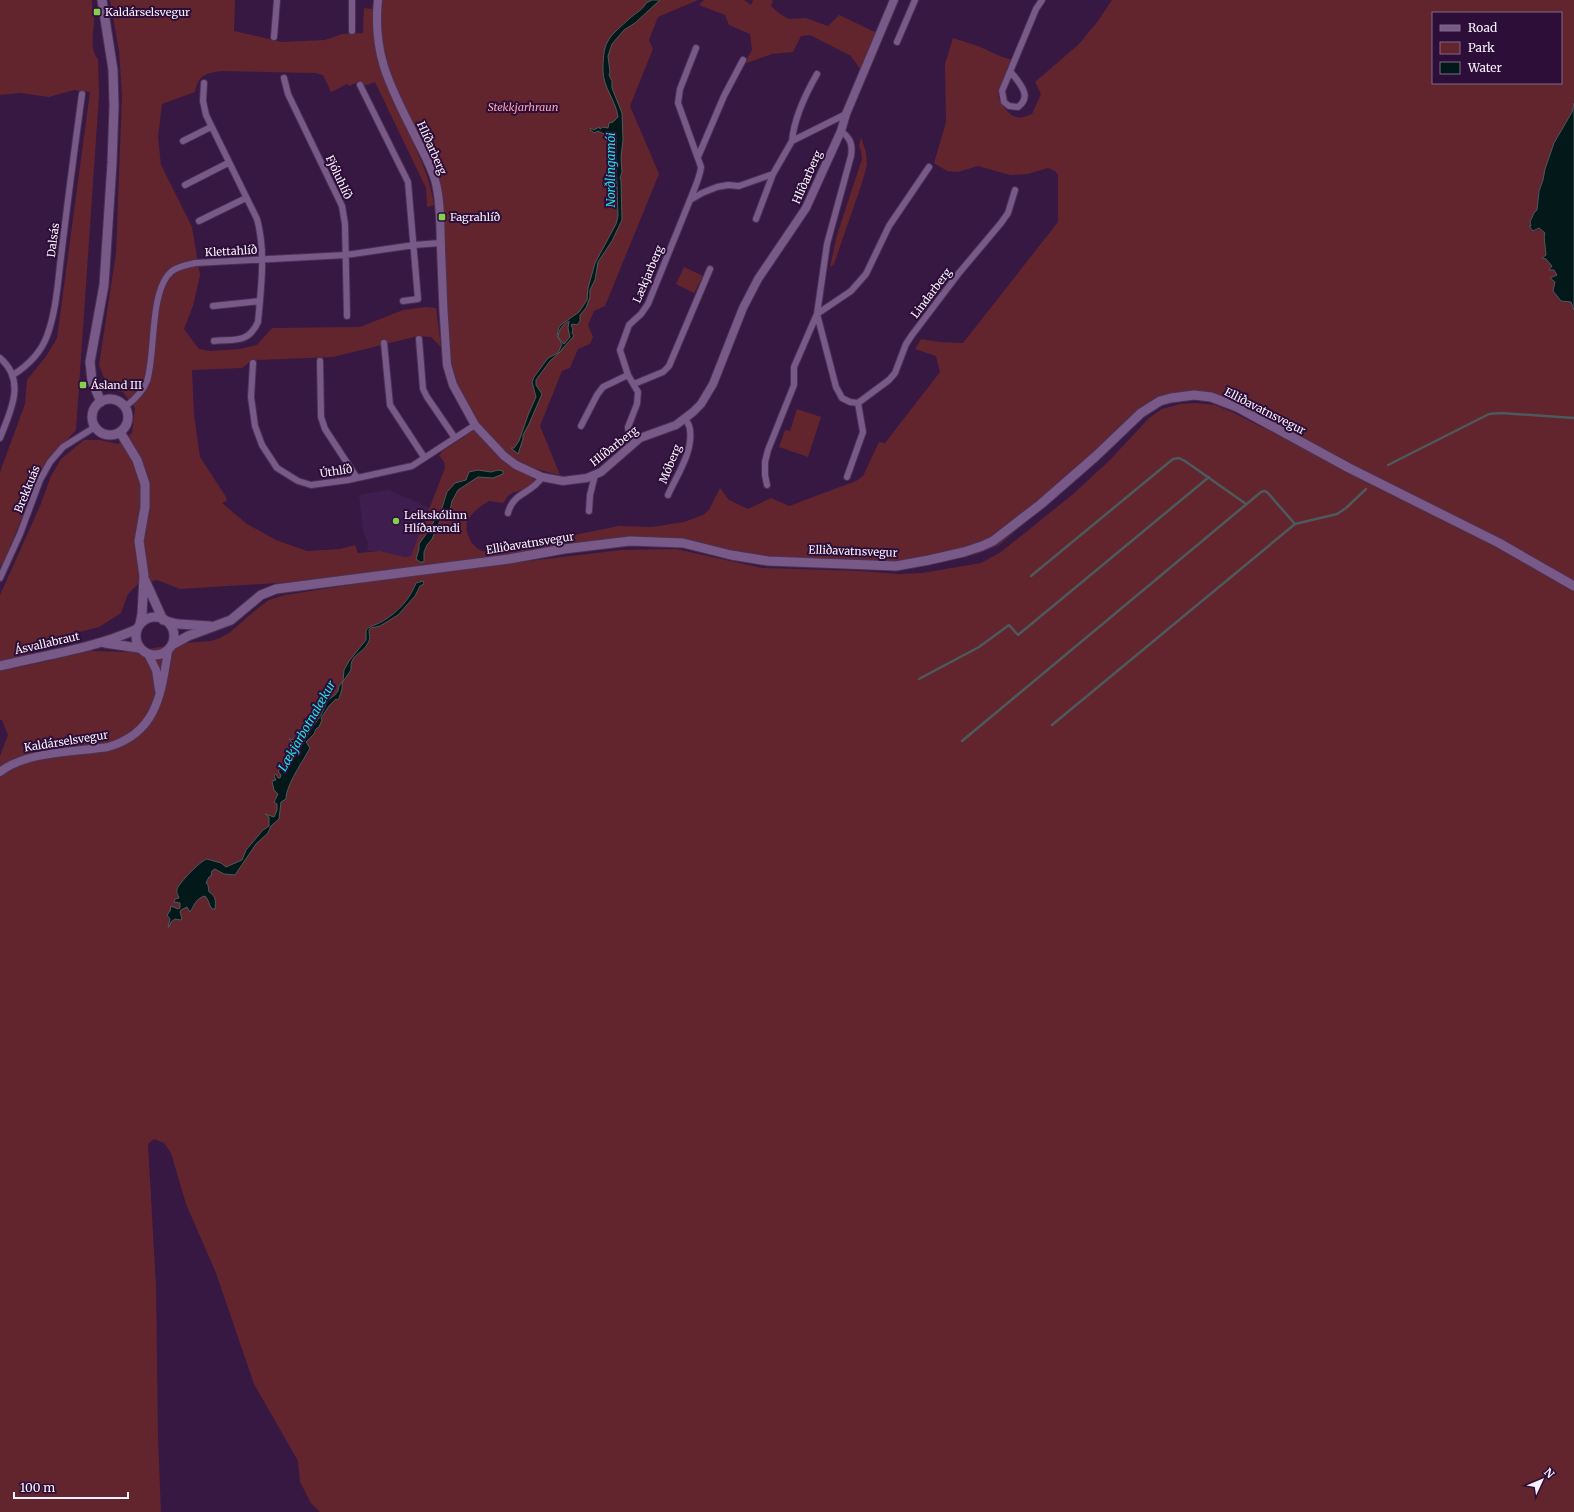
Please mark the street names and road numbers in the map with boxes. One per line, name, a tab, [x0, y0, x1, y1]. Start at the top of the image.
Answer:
street label: Hlíðarberg	[414, 119, 450, 177]
street label: Hlíðarberg	[789, 148, 825, 206]
street label: Fjóluhlíð	[323, 153, 356, 202]
street label: Dalsás	[44, 222, 62, 258]
street label: Klettahlíð	[204, 243, 258, 259]
street label: Lækjarberg	[630, 243, 667, 305]
street label: Lindarberg	[908, 265, 955, 321]
street label: Elliðavatnsvegur	[1222, 385, 1308, 437]
street label: Hlíðarberg	[587, 423, 641, 469]
street label: Móberg	[656, 442, 684, 486]
street label: Úthlíð	[319, 461, 354, 480]
street label: Brekkuás	[11, 463, 43, 515]
street label: Elliðavatnsvegur	[485, 529, 575, 557]
street label: Elliðavatnsvegur	[808, 542, 898, 560]
street label: Ásvallabraut	[12, 629, 81, 657]
street label: Kaldárselsvegur	[23, 727, 109, 755]

